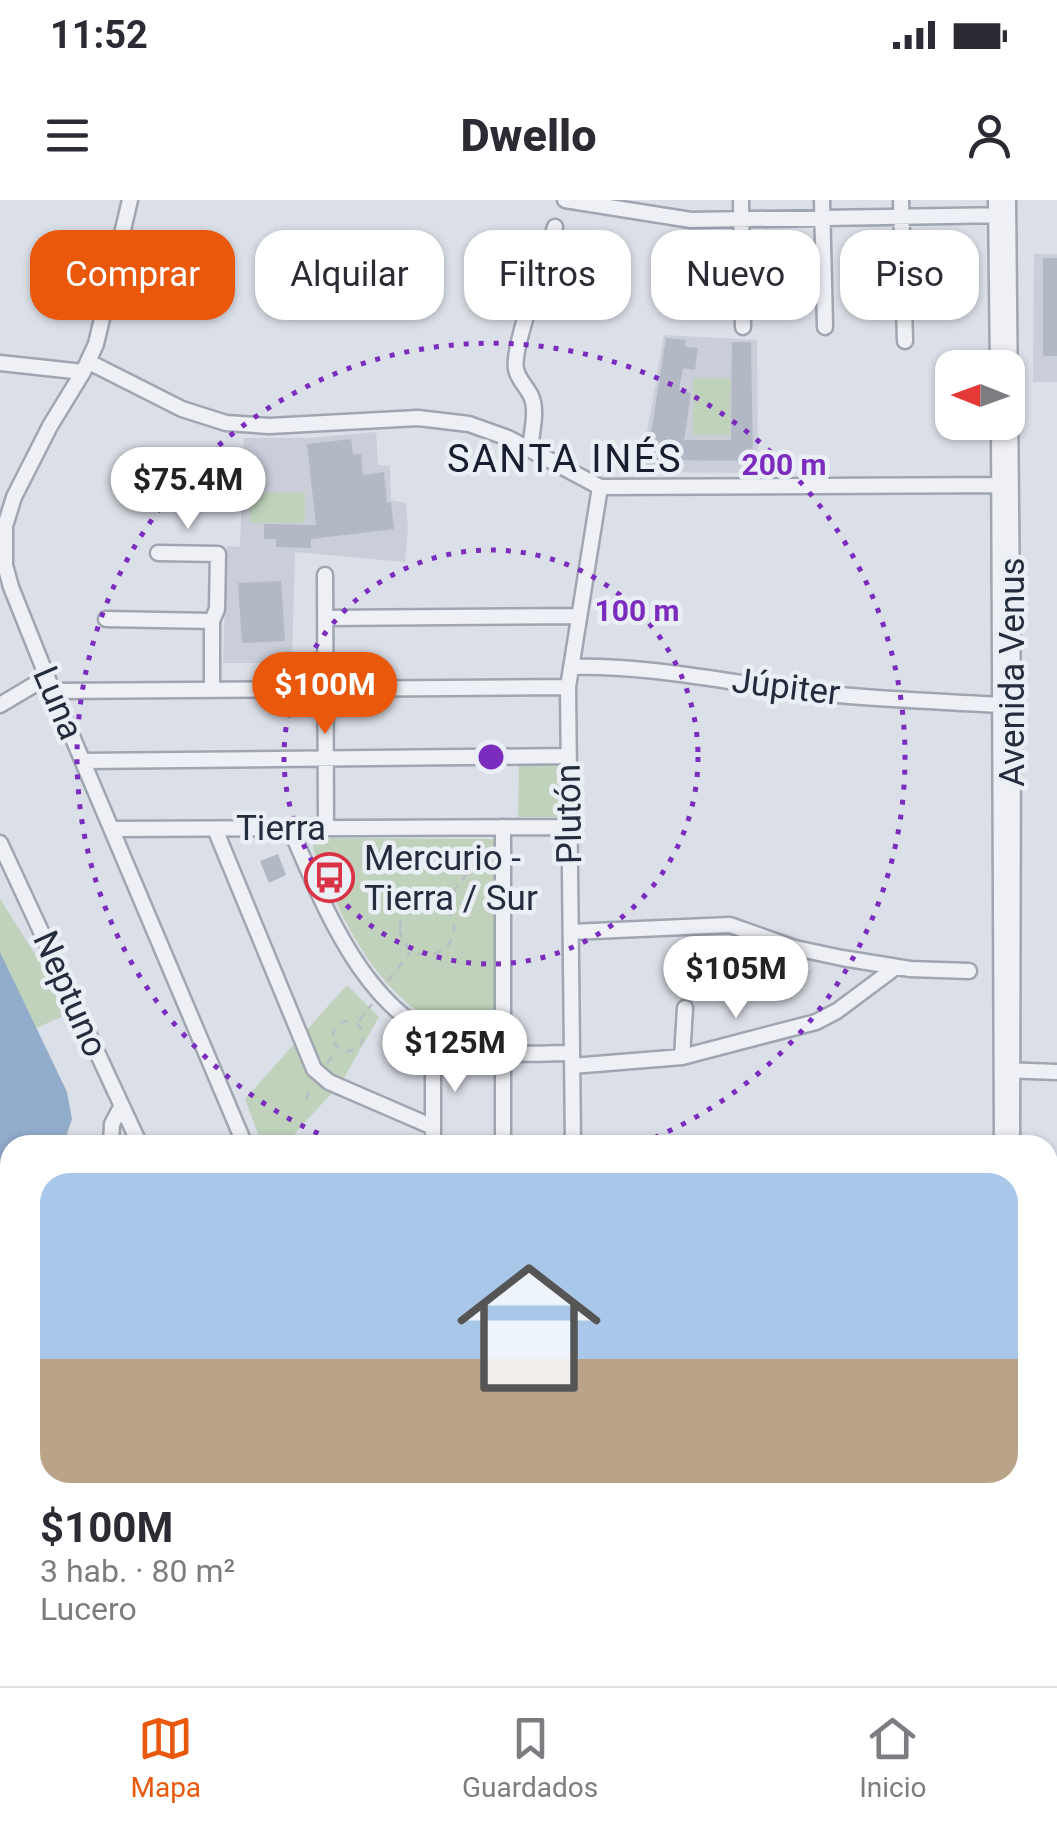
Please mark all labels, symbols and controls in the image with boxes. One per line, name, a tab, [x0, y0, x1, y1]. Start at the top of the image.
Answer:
text: 11:52	[50, 13, 148, 57]
icon: menu	[40, 108, 95, 163]
icon: person	[962, 108, 1017, 163]
text: Dwello	[460, 109, 597, 162]
chip: Comprar	[30, 230, 235, 320]
chip: Alquilar	[255, 230, 444, 320]
chip: Filtros	[464, 230, 631, 320]
chip: Nuevo	[651, 230, 820, 320]
chip: Piso	[840, 230, 979, 320]
north arrow	[935, 350, 1025, 440]
map controls	[935, 350, 1025, 440]
district label: SANTA INÉS	[447, 436, 683, 481]
pin: $75.4M	[107, 447, 269, 532]
text: 200 m	[741, 447, 827, 482]
text: $75.4M	[133, 460, 243, 498]
street label: Avenida Venus	[992, 557, 1033, 787]
text: 100 m	[594, 593, 680, 628]
pin: $100M	[255, 652, 395, 737]
street label: Luna	[24, 660, 92, 746]
street label: Júpiter	[730, 660, 843, 714]
text: $100M	[274, 665, 376, 703]
centre of rings	[473, 739, 509, 775]
street label: Plutón	[548, 764, 590, 864]
street label: Tierra	[236, 808, 326, 849]
place label: Mercurio - Tierra / Sur	[364, 838, 538, 919]
bus stop icon: Mercurio - Tierra / Sur	[303, 852, 355, 904]
street label: Neptuno	[24, 925, 116, 1063]
pin: $105M	[666, 936, 806, 1021]
text: $105M	[685, 949, 787, 987]
pin: $125M	[385, 1010, 525, 1095]
text: $125M	[404, 1023, 506, 1061]
icon: home	[439, 1238, 619, 1418]
text: $100M	[40, 1503, 173, 1552]
text: 3 hab. · 80 m²	[40, 1552, 235, 1590]
text: Lucero	[40, 1590, 137, 1628]
tab: Mapa	[130, 1711, 201, 1804]
tab: Guardados	[462, 1711, 598, 1804]
tab: Inicio	[859, 1711, 927, 1804]

